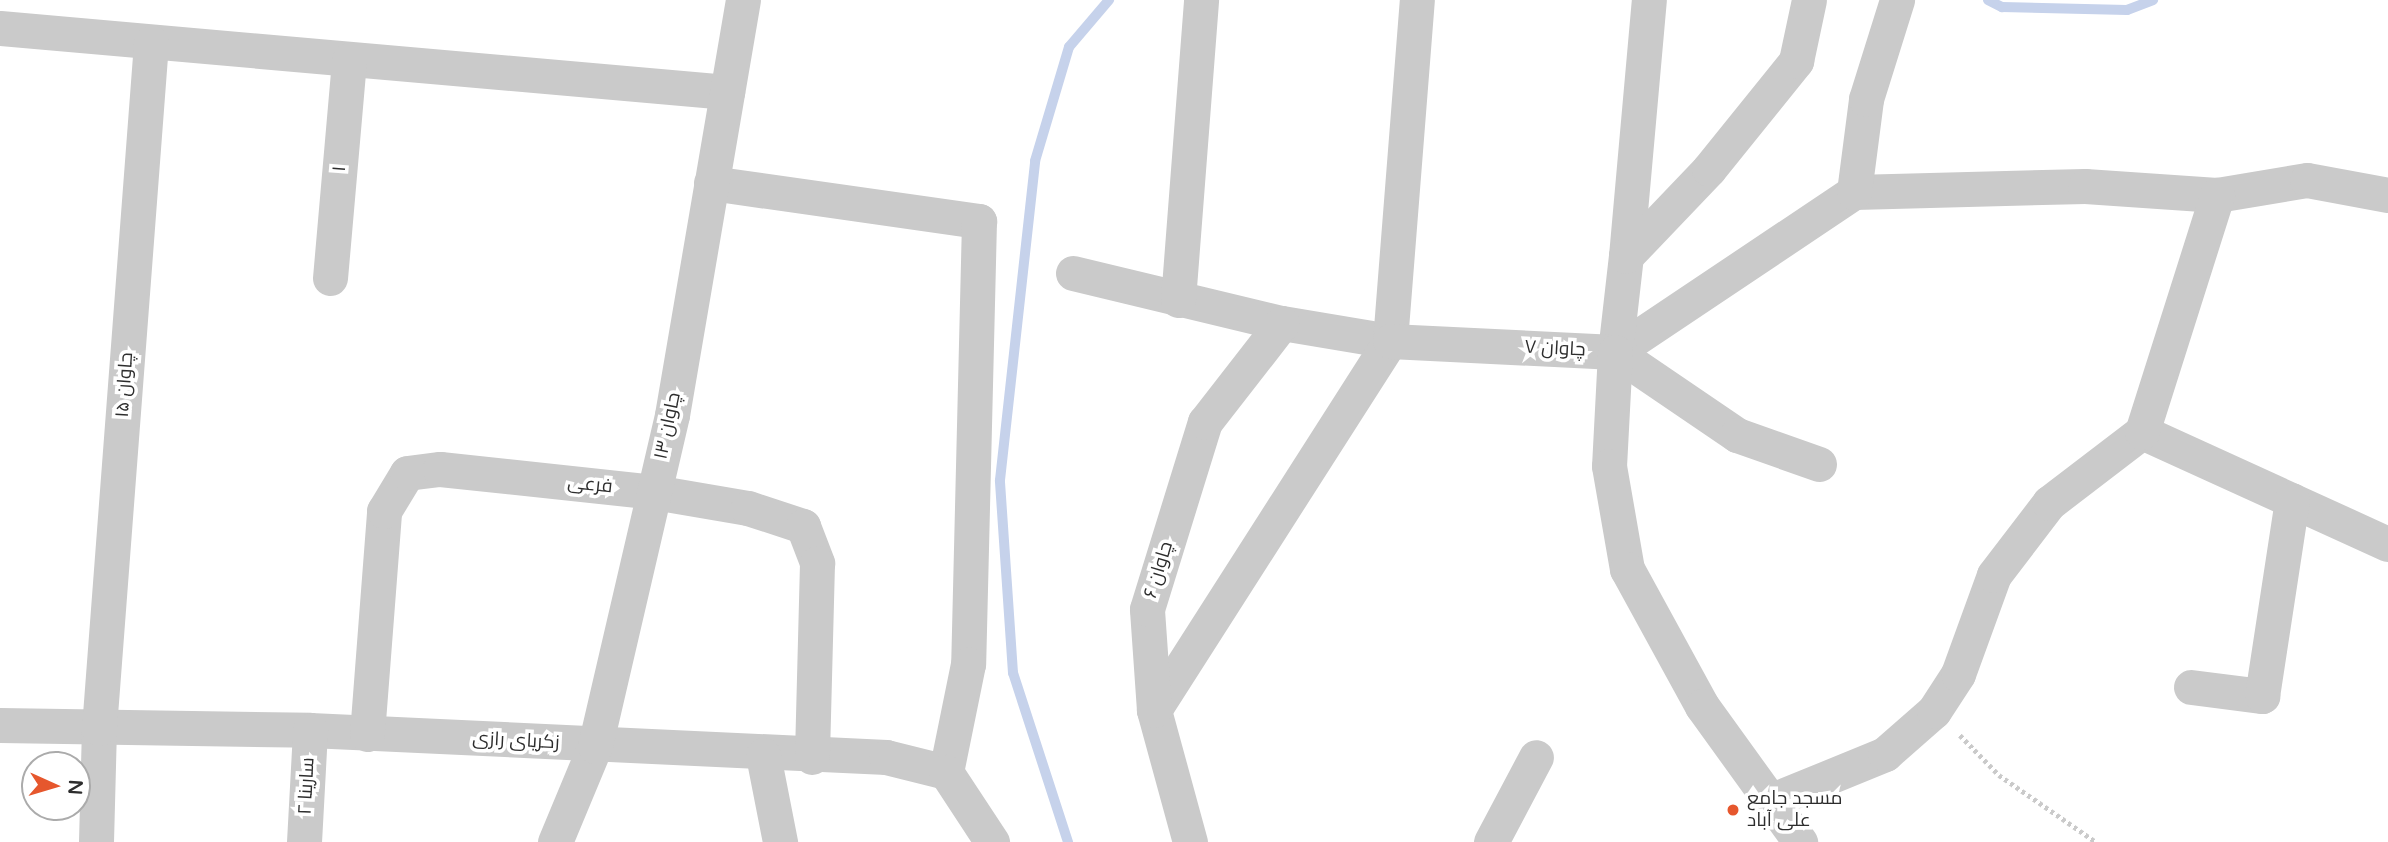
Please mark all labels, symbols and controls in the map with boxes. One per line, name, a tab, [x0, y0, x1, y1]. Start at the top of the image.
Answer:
street label: ۱	[328, 165, 352, 173]
street label: چاوان ۷	[1524, 336, 1586, 362]
street label: چاوان ۱۵	[111, 352, 139, 418]
street label: چاوان ۱۳	[650, 390, 686, 462]
street label: فرعی	[566, 471, 614, 499]
street label: چاوان ۶	[1140, 539, 1178, 601]
street label: زکریای رازی	[472, 727, 560, 755]
north arrow	[21, 751, 91, 821]
street label: سارینا ۲	[294, 757, 320, 815]
text: N	[63, 779, 86, 796]
place label: مسجد جامع علی آباد	[1747, 788, 1842, 832]
marker: مسجد جامع علی آباد	[1725, 802, 1741, 818]

